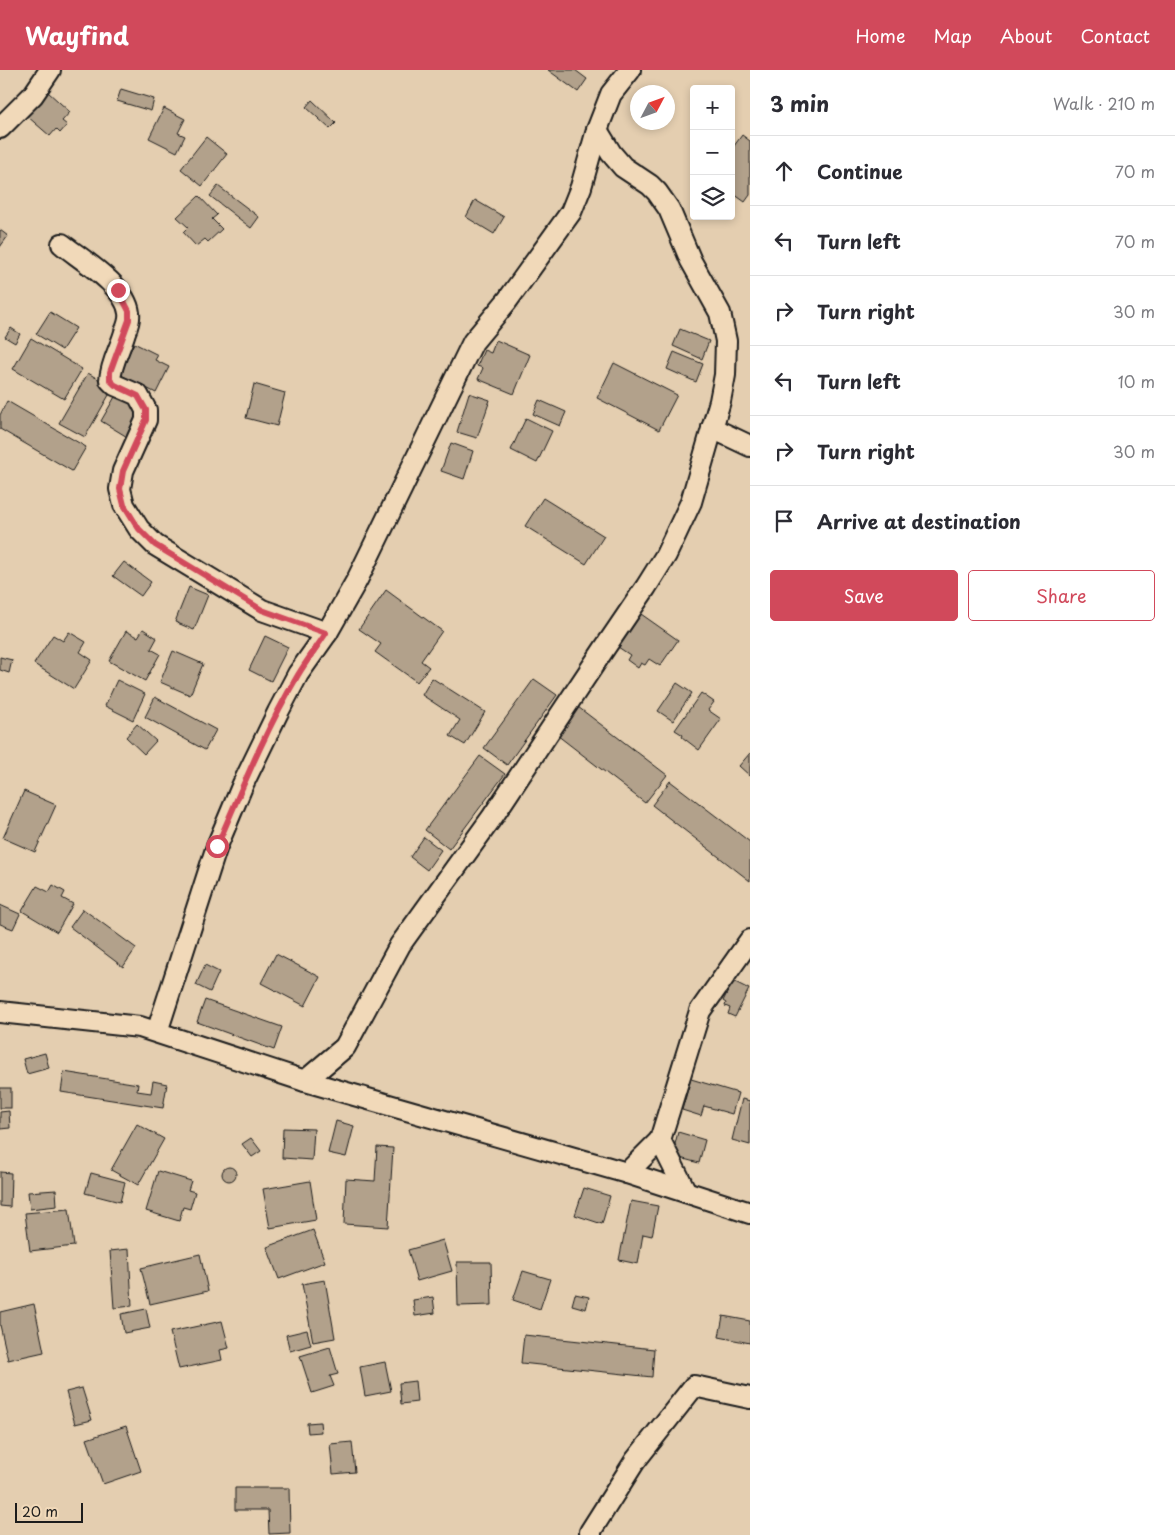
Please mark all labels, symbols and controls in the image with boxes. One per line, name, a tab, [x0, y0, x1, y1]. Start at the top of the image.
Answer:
text: Wayfind	[25, 17, 129, 53]
text: Home	[855, 22, 905, 49]
text: Map	[933, 22, 972, 49]
text: About	[1000, 22, 1052, 49]
text: Contact	[1080, 22, 1150, 49]
north arrow	[630, 85, 675, 130]
map controls	[690, 85, 735, 220]
button: +	[690, 85, 735, 130]
text: 3 min	[770, 87, 829, 119]
text: Walk · 210 m	[1053, 91, 1155, 115]
button: −	[690, 130, 735, 175]
icon: ahead	[770, 157, 798, 185]
text: Continue	[817, 157, 903, 185]
text: 70 m	[1115, 159, 1155, 183]
button: layers	[690, 175, 735, 220]
icon: left	[770, 227, 798, 255]
text: Turn left	[817, 227, 901, 255]
text: 70 m	[1115, 229, 1155, 253]
route end	[107, 279, 130, 302]
icon: right	[770, 297, 798, 325]
text: Turn right	[817, 297, 915, 325]
text: 30 m	[1113, 299, 1155, 323]
icon: left	[770, 367, 798, 395]
text: Turn left	[817, 367, 901, 395]
text: 10 m	[1118, 369, 1155, 393]
icon: right	[770, 437, 798, 465]
text: Turn right	[817, 437, 915, 465]
text: 30 m	[1113, 439, 1155, 463]
icon: arrive	[770, 507, 798, 535]
text: Arrive at destination	[817, 507, 1021, 535]
button: Save	[770, 570, 958, 621]
button: Share	[968, 570, 1155, 621]
route start	[206, 835, 229, 858]
scale bar	[15, 1500, 82, 1523]
text: 20 m	[22, 1501, 58, 1522]

